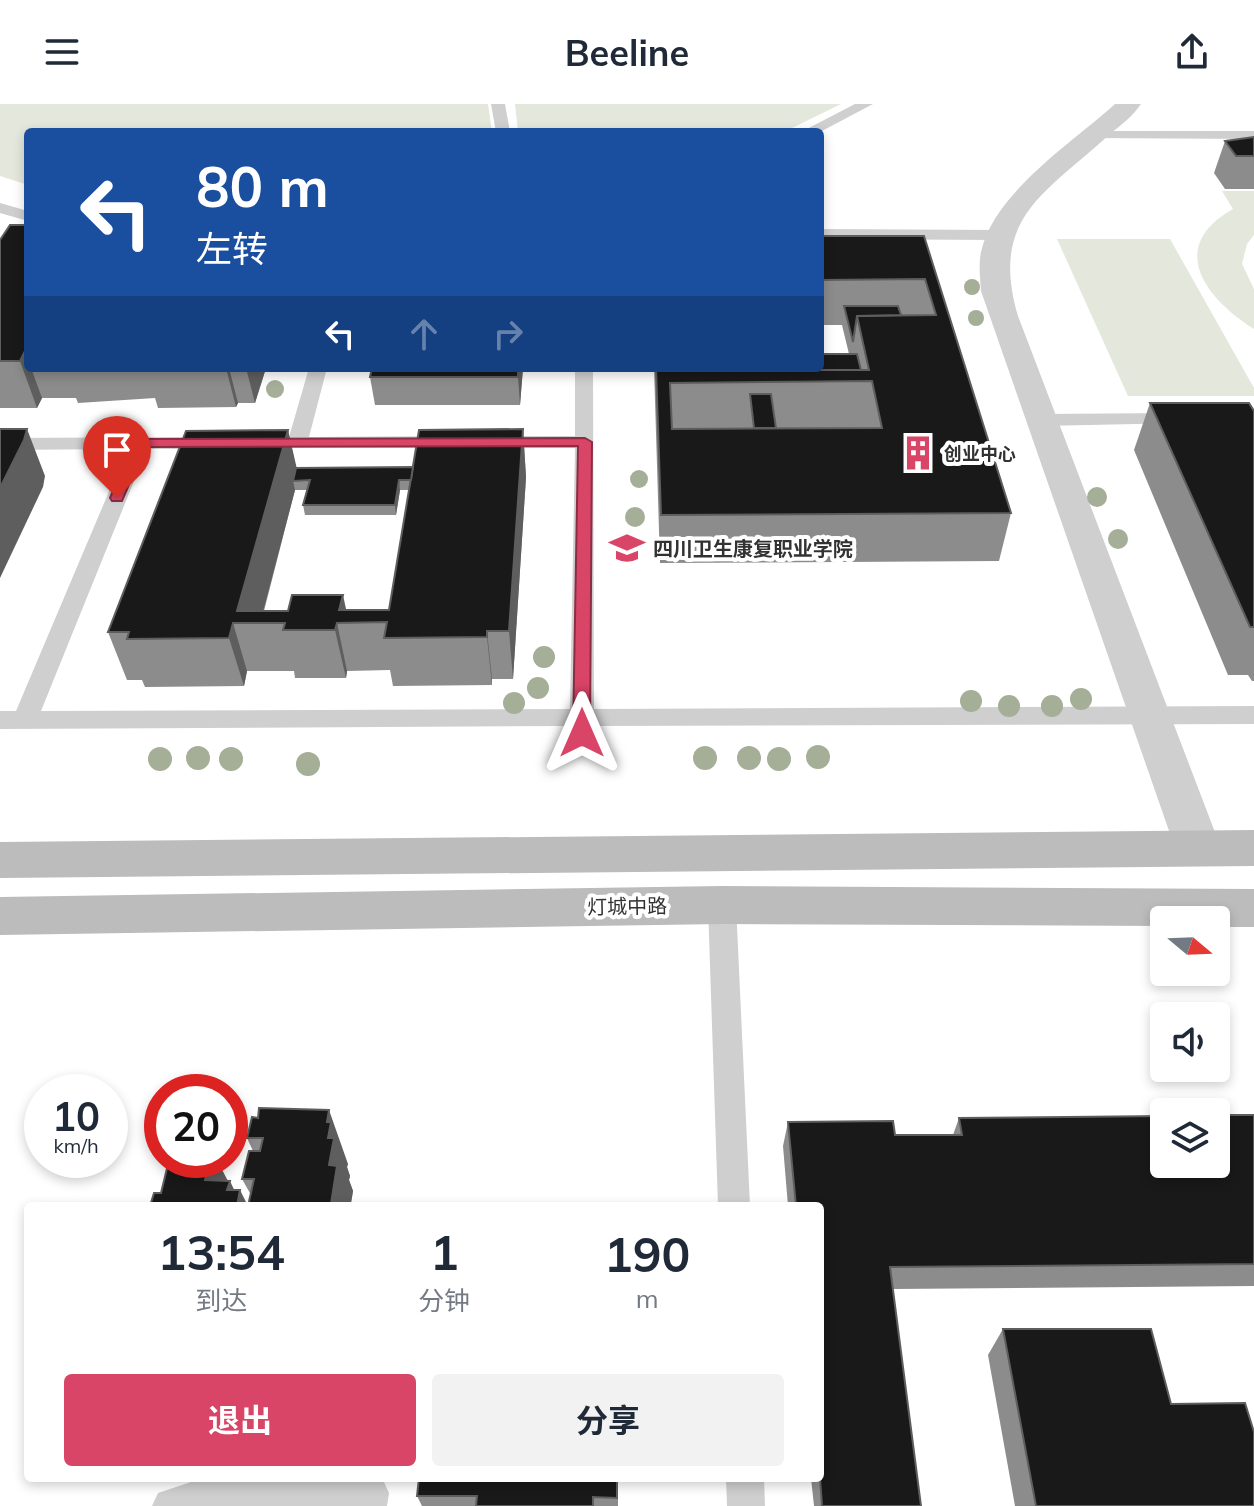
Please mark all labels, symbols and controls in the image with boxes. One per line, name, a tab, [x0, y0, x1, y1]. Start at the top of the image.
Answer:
icon: menu	[40, 30, 84, 74]
text: Beeline	[565, 30, 689, 75]
icon: share	[1170, 30, 1214, 74]
text: 80 m	[196, 151, 329, 221]
icon: left	[64, 160, 168, 264]
text: 左转	[196, 226, 268, 271]
icon: left	[318, 312, 362, 356]
icon: ahead	[402, 312, 446, 356]
icon: right	[486, 312, 530, 356]
pin	[83, 416, 151, 498]
icon: arrive	[95, 428, 139, 472]
building icon: 创业中心	[899, 434, 937, 472]
place label: 创业中心	[944, 442, 1016, 465]
school or university icon: 四川卫生康复职业学院	[608, 529, 646, 567]
place label: 四川卫生康复职业学院	[653, 536, 853, 561]
position arrow	[540, 691, 624, 775]
street label: 灯城中路	[587, 893, 667, 919]
north arrow	[1150, 906, 1230, 986]
map controls	[1150, 906, 1230, 1178]
button: sound	[1150, 1002, 1230, 1082]
speed limit sign: 20	[144, 1074, 248, 1178]
text: 10	[52, 1091, 100, 1141]
button: layers	[1150, 1098, 1230, 1178]
text: km/h	[53, 1133, 99, 1158]
text: 13:54	[158, 1222, 285, 1282]
text: 1	[430, 1222, 459, 1282]
text: 190	[604, 1224, 690, 1284]
text: m	[636, 1282, 659, 1315]
text: 到达	[195, 1284, 247, 1317]
text: 分钟	[418, 1284, 470, 1317]
button: 退出	[64, 1374, 416, 1466]
button: 分享	[432, 1374, 784, 1466]

